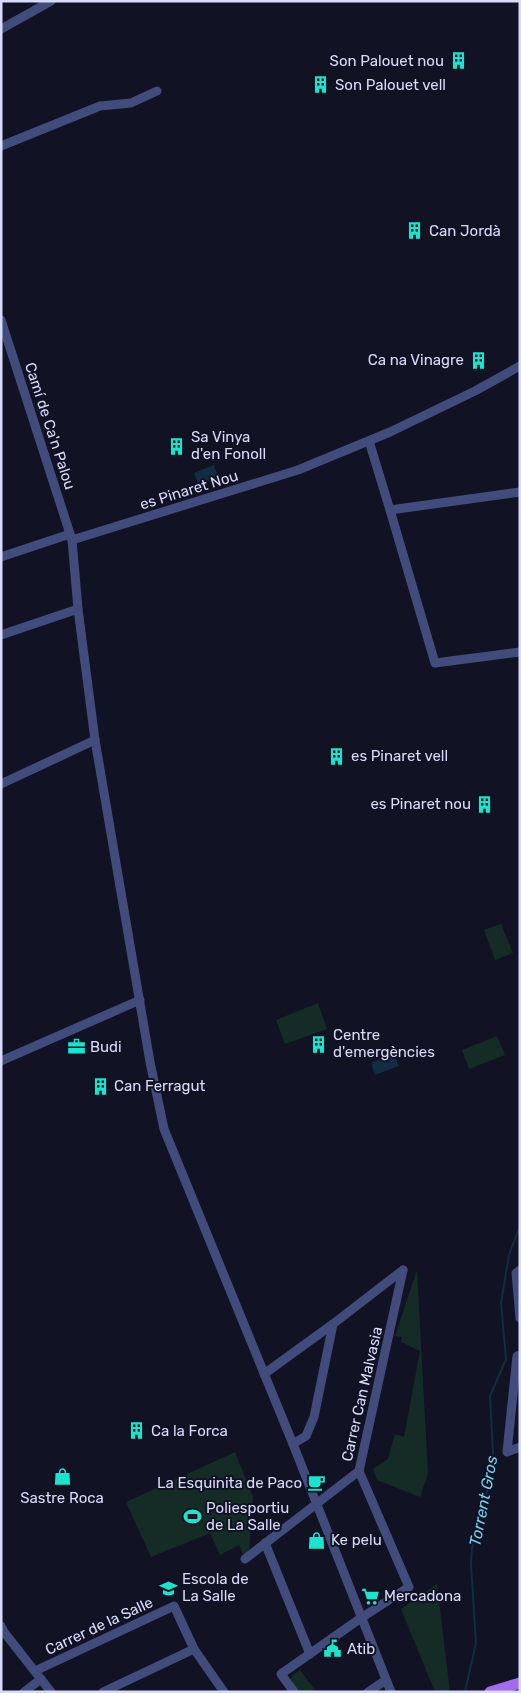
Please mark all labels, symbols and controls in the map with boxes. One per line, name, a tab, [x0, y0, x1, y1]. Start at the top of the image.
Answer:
building icon: Son Palouet nou	[448, 51, 468, 71]
place label: Son Palouet nou	[330, 52, 444, 70]
building icon: Son Palouet vell	[311, 75, 331, 95]
place label: Son Palouet vell	[335, 76, 446, 94]
building icon: Can Jordà	[405, 221, 425, 241]
place label: Can Jordà	[429, 222, 501, 240]
building icon: Ca na Vinagre	[468, 350, 488, 370]
place label: Ca na Vinagre	[368, 351, 464, 369]
street label: Camí de Ca'n Palou	[21, 360, 79, 492]
place label: Sa Vinya d'en Fonoll	[191, 428, 266, 463]
building icon: Sa Vinya d'en Fonoll	[167, 436, 187, 456]
street label: es Pinaret Nou	[138, 467, 240, 513]
building icon: es Pinaret vell	[327, 746, 347, 766]
place label: es Pinaret vell	[351, 747, 448, 765]
building icon: es Pinaret nou	[475, 794, 495, 814]
place label: es Pinaret nou	[370, 795, 471, 813]
place label: Centre d'emergències	[333, 1026, 435, 1061]
building icon: Centre d'emergències	[309, 1034, 329, 1054]
office icon: Budi	[66, 1037, 86, 1057]
place label: Budi	[90, 1038, 122, 1056]
building icon: Can Ferragut	[90, 1076, 110, 1096]
place label: Can Ferragut	[114, 1077, 206, 1095]
street label: Carrer Can Malvasia	[338, 1325, 386, 1463]
building icon: Ca la Forca	[127, 1421, 147, 1441]
place label: Ca la Forca	[151, 1422, 228, 1440]
water label: Torrent Gros	[465, 1454, 502, 1548]
shop icon: Sastre Roca	[52, 1467, 72, 1487]
cafe icon: La Esquinita de Paco	[306, 1473, 326, 1493]
place label: La Esquinita de Paco	[157, 1474, 302, 1492]
place label: Sastre Roca	[20, 1489, 104, 1507]
place label: Poliesportiu de La Salle	[206, 1499, 289, 1534]
sports icon: Poliesportiu de La Salle	[182, 1507, 202, 1527]
shop icon: Ke pelu	[307, 1530, 327, 1550]
place label: Ke pelu	[331, 1531, 382, 1549]
place label: Escola de La Salle	[182, 1570, 249, 1605]
school or university icon: Escola de La Salle	[158, 1578, 178, 1598]
supermarket icon: Mercadona	[360, 1586, 380, 1606]
place label: Mercadona	[384, 1587, 461, 1605]
street label: Carrer de la Salle	[42, 1593, 156, 1659]
public building icon: Atib	[323, 1639, 343, 1659]
place label: Atib	[347, 1640, 375, 1658]

